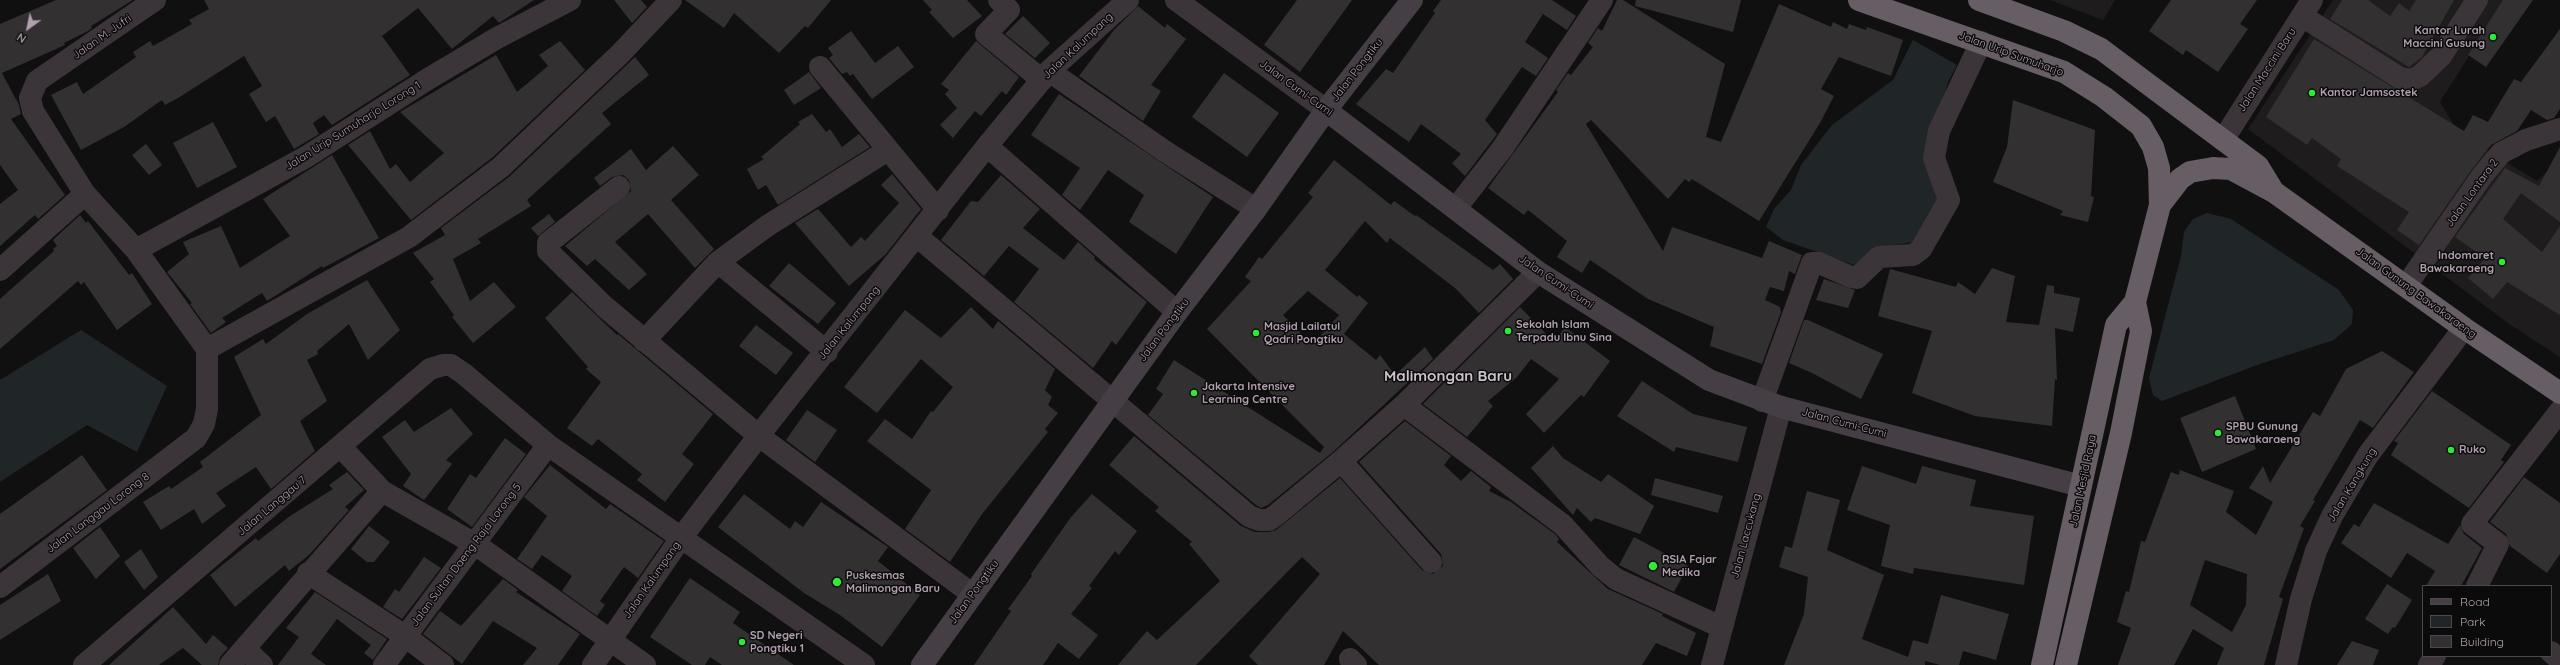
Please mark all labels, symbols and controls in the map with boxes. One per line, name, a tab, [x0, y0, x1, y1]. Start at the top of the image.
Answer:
north arrow	[8, 8, 48, 48]
street label: Jalan Kalumpang	[1040, 10, 1116, 82]
street label: Jalan M. Jufri	[70, 12, 134, 62]
place label: Kantor Lurah Maccini Gusung	[2403, 24, 2485, 50]
street label: Jalan Maccini Baru	[2235, 26, 2299, 114]
street label: Jalan Urip Sumuharjo	[1957, 29, 2065, 79]
text: N	[14, 30, 29, 46]
marker: Kantor Lurah Maccini Gusung	[2488, 32, 2498, 42]
street label: Jalan Pongtiku	[1328, 36, 1386, 104]
street label: Jalan Cumi-Cumi	[1257, 57, 1335, 119]
street label: Jalan Urip Sumuharjo Lorong 1	[283, 79, 423, 173]
place label: Kantor Jamsostek	[2320, 86, 2418, 100]
marker: Kantor Jamsostek	[2307, 88, 2317, 98]
street label: Jalan Lontara 2	[2443, 157, 2501, 229]
street label: Jalan Gunung Bawakaraeng	[2353, 245, 2479, 341]
place label: Indomaret Bawakaraeng	[2420, 249, 2494, 275]
street label: Jalan Cumi-Cumi	[1516, 252, 1596, 312]
marker: Indomaret Bawakaraeng	[2497, 257, 2507, 267]
street label: Jalan Kalumpang	[815, 284, 883, 362]
street label: Jalan Pongtiku	[1136, 296, 1192, 364]
place label: Sekolah Islam Terpadu Ibnu Sina	[1516, 318, 1612, 344]
place label: Masjid Lailatul Qadri Pongtiku	[1264, 320, 1343, 346]
marker: Sekolah Islam Terpadu Ibnu Sina	[1503, 326, 1513, 336]
marker: Masjid Lailatul Qadri Pongtiku	[1251, 328, 1261, 338]
district label: Malimongan Baru	[1384, 367, 1512, 385]
place label: Jakarta Intensive Learning Centre	[1202, 380, 1295, 406]
marker: Jakarta Intensive Learning Centre	[1189, 388, 1199, 398]
street label: Jalan Cumi-Cumi	[1800, 405, 1888, 441]
place label: SPBU Gunung Bawakaraeng	[2226, 420, 2300, 446]
marker: SPBU Gunung Bawakaraeng	[2213, 428, 2223, 438]
street label: Jalan Mesjid Raya	[2067, 434, 2099, 528]
place label: Ruko	[2459, 443, 2486, 457]
marker: Ruko	[2446, 445, 2456, 455]
street label: Jalan Kangkung	[2325, 446, 2379, 524]
street label: Jalan Langgau Lorong 8	[44, 470, 152, 556]
street label: Jalan Langgau 7	[235, 473, 309, 539]
street label: Jalan Sultan Daeng Raja Lorong 5	[408, 481, 524, 629]
street label: Jalan Laccukang	[1728, 492, 1764, 580]
street label: Jalan Kalumpang	[621, 539, 683, 621]
place label: RSIA Fajar Medika	[1662, 553, 1717, 579]
street label: Jalan Pongtiku	[946, 557, 1002, 627]
marker: RSIA Fajar Medika	[1647, 560, 1659, 572]
place label: Puskesmas Malimongan Baru	[846, 569, 940, 595]
marker: Puskesmas Malimongan Baru	[831, 576, 843, 588]
legend	[2422, 585, 2552, 657]
text: Road	[2460, 594, 2490, 609]
text: Park	[2460, 614, 2485, 629]
place label: SD Negeri Pongtiku 1	[750, 629, 804, 655]
text: Building	[2460, 634, 2504, 649]
marker: SD Negeri Pongtiku 1	[737, 637, 747, 647]

